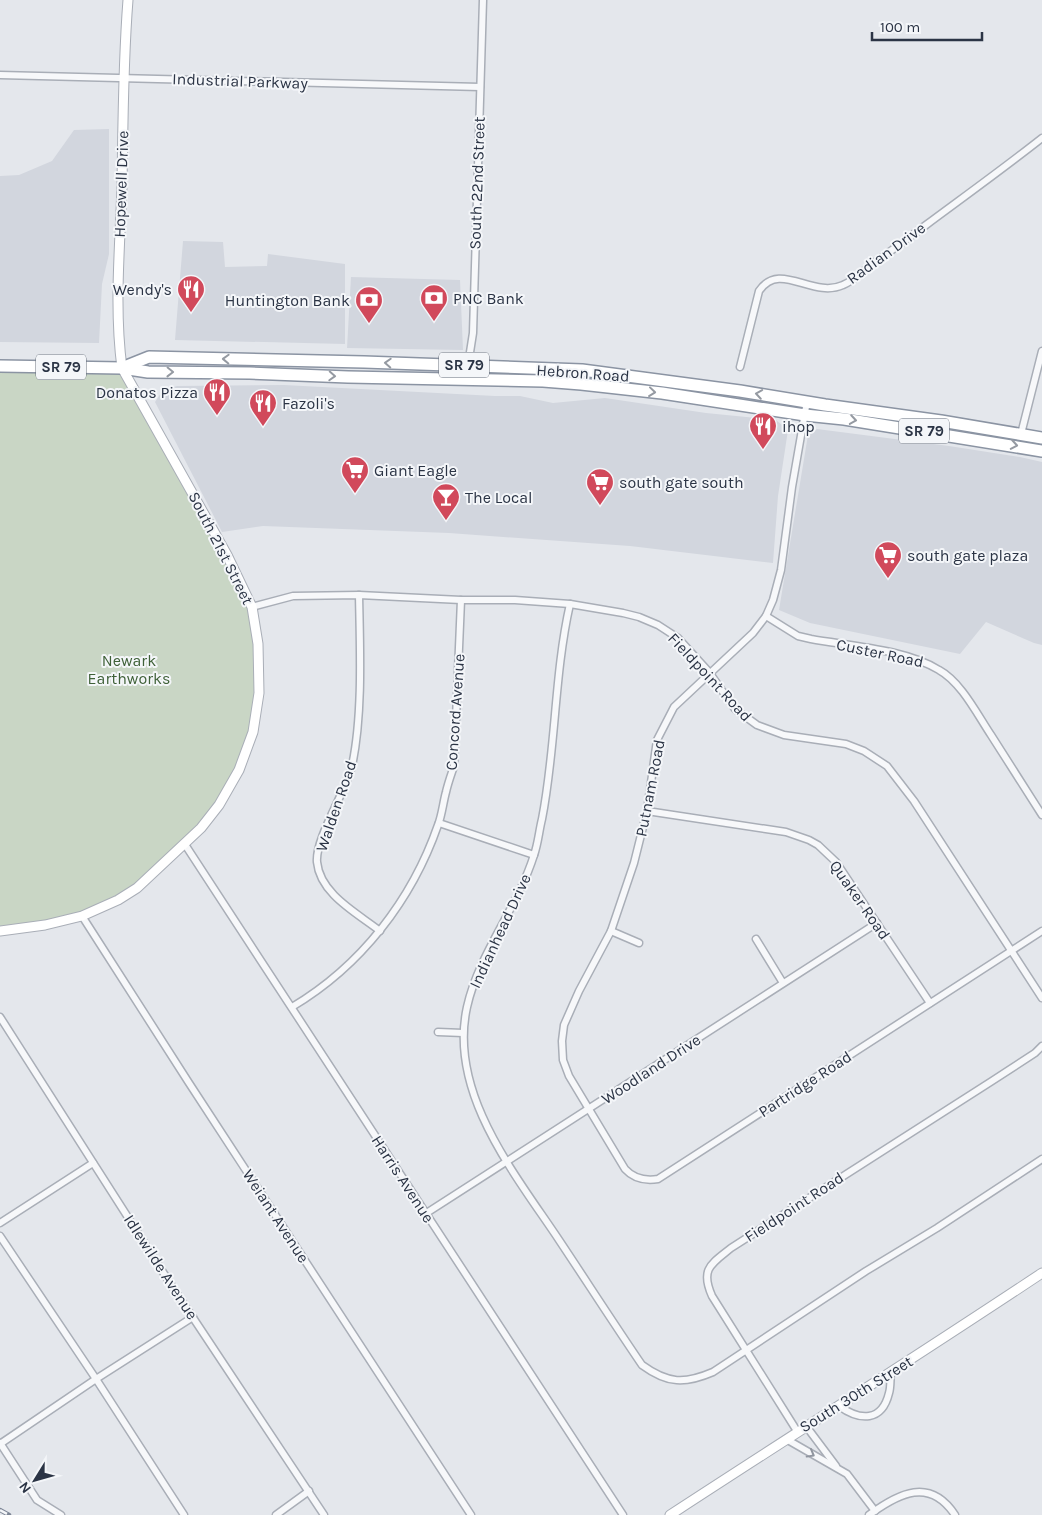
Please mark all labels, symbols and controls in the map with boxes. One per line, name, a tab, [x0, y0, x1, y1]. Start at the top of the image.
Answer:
scale bar	[872, 10, 982, 42]
text: 100 m	[880, 18, 920, 36]
street label: Industrial Parkway	[172, 69, 309, 93]
street label: South 22nd Street	[465, 116, 489, 250]
street label: Hopewell Drive	[110, 130, 132, 238]
street label: Radian Drive	[843, 218, 929, 288]
restaurant icon: Wendy's	[176, 274, 206, 313]
place label: Wendy's	[113, 280, 172, 299]
bank icon: PNC Bank	[419, 283, 449, 322]
bank icon: Huntington Bank	[354, 285, 384, 324]
place label: PNC Bank	[453, 289, 524, 308]
place label: Huntington Bank	[225, 291, 350, 310]
road number: SR 79	[439, 352, 489, 378]
one-way arrow	[222, 353, 230, 364]
road number: SR 79	[36, 354, 86, 380]
one-way arrow	[384, 357, 392, 368]
street label: Hebron Road	[536, 360, 630, 386]
one-way arrow	[166, 367, 174, 377]
one-way arrow	[329, 371, 337, 382]
restaurant icon: Donatos Pizza	[202, 377, 232, 416]
place label: Donatos Pizza	[96, 383, 198, 402]
one-way arrow	[648, 386, 656, 397]
restaurant icon: Fazoli's	[248, 388, 278, 427]
one-way arrow	[754, 389, 762, 400]
place label: Fazoli's	[282, 394, 335, 413]
restaurant icon: ihop	[748, 411, 778, 450]
one-way arrow	[850, 414, 858, 425]
place label: ihop	[782, 417, 815, 436]
road number: SR 79	[899, 418, 949, 444]
one-way arrow	[1010, 440, 1018, 450]
supermarket icon: Giant Eagle	[340, 455, 370, 494]
place label: Giant Eagle	[374, 461, 457, 480]
supermarket icon: south gate south	[585, 467, 615, 506]
place label: south gate south	[619, 473, 744, 492]
bar icon: The Local	[431, 482, 461, 521]
street label: South 21st Street	[184, 488, 258, 608]
place label: The Local	[465, 488, 532, 507]
supermarket icon: south gate plaza	[873, 540, 903, 579]
place label: south gate plaza	[907, 546, 1028, 565]
street label: Fieldpoint Road	[664, 629, 756, 725]
street label: Custer Road	[835, 635, 925, 671]
park label: Newark Earthworks	[88, 651, 170, 688]
street label: Concord Avenue	[441, 653, 469, 771]
street label: Putnam Road	[631, 738, 669, 838]
street label: Walden Road	[312, 758, 360, 854]
street label: Quaker Road	[826, 857, 894, 943]
street label: Indianhead Drive	[465, 871, 535, 991]
street label: Woodland Drive	[598, 1030, 704, 1108]
street label: Partridge Road	[755, 1047, 855, 1121]
street label: Harris Avenue	[368, 1132, 438, 1226]
street label: Weiant Avenue	[239, 1166, 313, 1266]
street label: Fieldpoint Road	[741, 1168, 847, 1246]
street label: Idlewilde Avenue	[120, 1211, 202, 1323]
street label: South 30th Street	[796, 1352, 916, 1436]
one-way arrow	[806, 1447, 815, 1457]
north arrow	[10, 1455, 60, 1505]
text: N	[15, 1478, 35, 1497]

